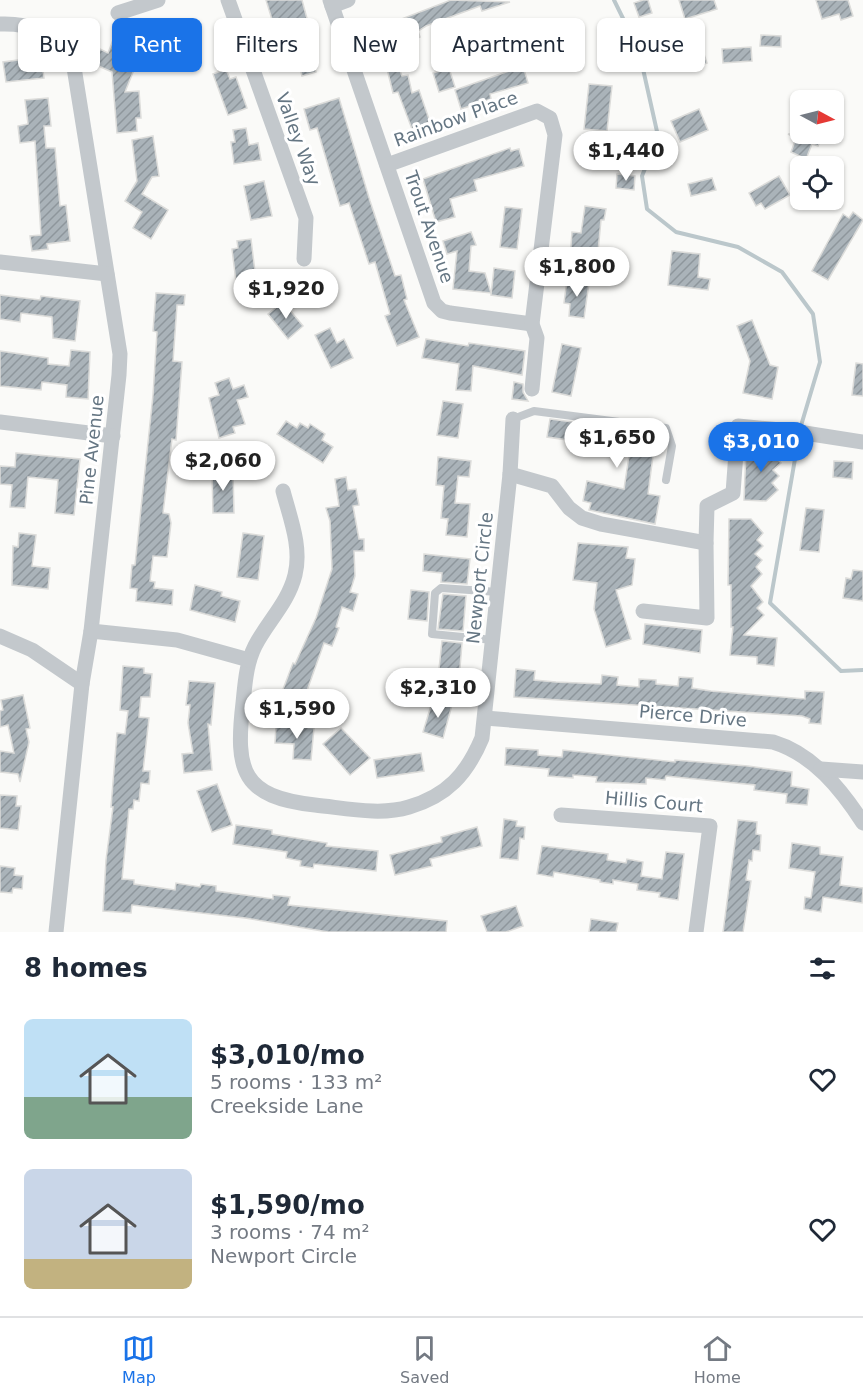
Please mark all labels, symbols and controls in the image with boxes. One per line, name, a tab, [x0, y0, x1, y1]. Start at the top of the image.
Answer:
chip: Buy	[18, 18, 100, 72]
chip: Rent	[112, 18, 202, 72]
chip: Filters	[214, 18, 319, 72]
chip: New	[331, 18, 419, 72]
chip: Apartment	[431, 18, 585, 72]
chip: House	[597, 18, 705, 72]
street label: Rainbow Place	[391, 86, 521, 151]
street label: Valley Way	[272, 89, 325, 189]
north arrow	[790, 90, 844, 144]
map controls	[790, 90, 844, 210]
pin: $1,440	[577, 131, 675, 182]
text: $1,440	[587, 138, 665, 162]
button: locate	[790, 156, 844, 210]
street label: Trout Avenue	[400, 167, 459, 286]
pin: $1,800	[528, 247, 626, 298]
text: $1,800	[538, 254, 616, 278]
pin: $1,920	[237, 269, 335, 320]
text: $1,920	[247, 276, 325, 300]
street label: Pine Avenue	[75, 394, 108, 506]
pin: $1,650	[568, 418, 666, 469]
pin: $3,010	[712, 422, 810, 473]
text: $1,650	[578, 425, 656, 449]
text: $3,010	[722, 429, 800, 453]
pin: $2,060	[174, 441, 272, 492]
text: $2,060	[184, 448, 262, 472]
street label: Newport Circle	[462, 511, 497, 645]
pin: $2,310	[389, 668, 487, 719]
text: $2,310	[399, 675, 477, 699]
pin: $1,590	[248, 689, 346, 740]
text: $1,590	[258, 696, 336, 720]
street label: Pierce Drive	[638, 700, 748, 731]
street label: Hillis Court	[604, 787, 704, 816]
icon: filters	[806, 952, 839, 985]
text: 8 homes	[24, 953, 148, 983]
text: $3,010/mo	[210, 1040, 365, 1070]
icon: home	[72, 1043, 144, 1115]
icon: heart	[806, 1063, 839, 1096]
text: 5 rooms · 133 m²	[210, 1070, 382, 1094]
text: Creekside Lane	[210, 1094, 364, 1118]
text: $1,590/mo	[210, 1190, 365, 1220]
icon: home	[72, 1193, 144, 1265]
icon: heart	[806, 1213, 839, 1246]
text: 3 rooms · 74 m²	[210, 1220, 370, 1244]
text: Newport Circle	[210, 1244, 357, 1268]
tab: Map	[122, 1332, 156, 1387]
tab: Saved	[400, 1332, 449, 1387]
tab: Home	[694, 1332, 741, 1387]

